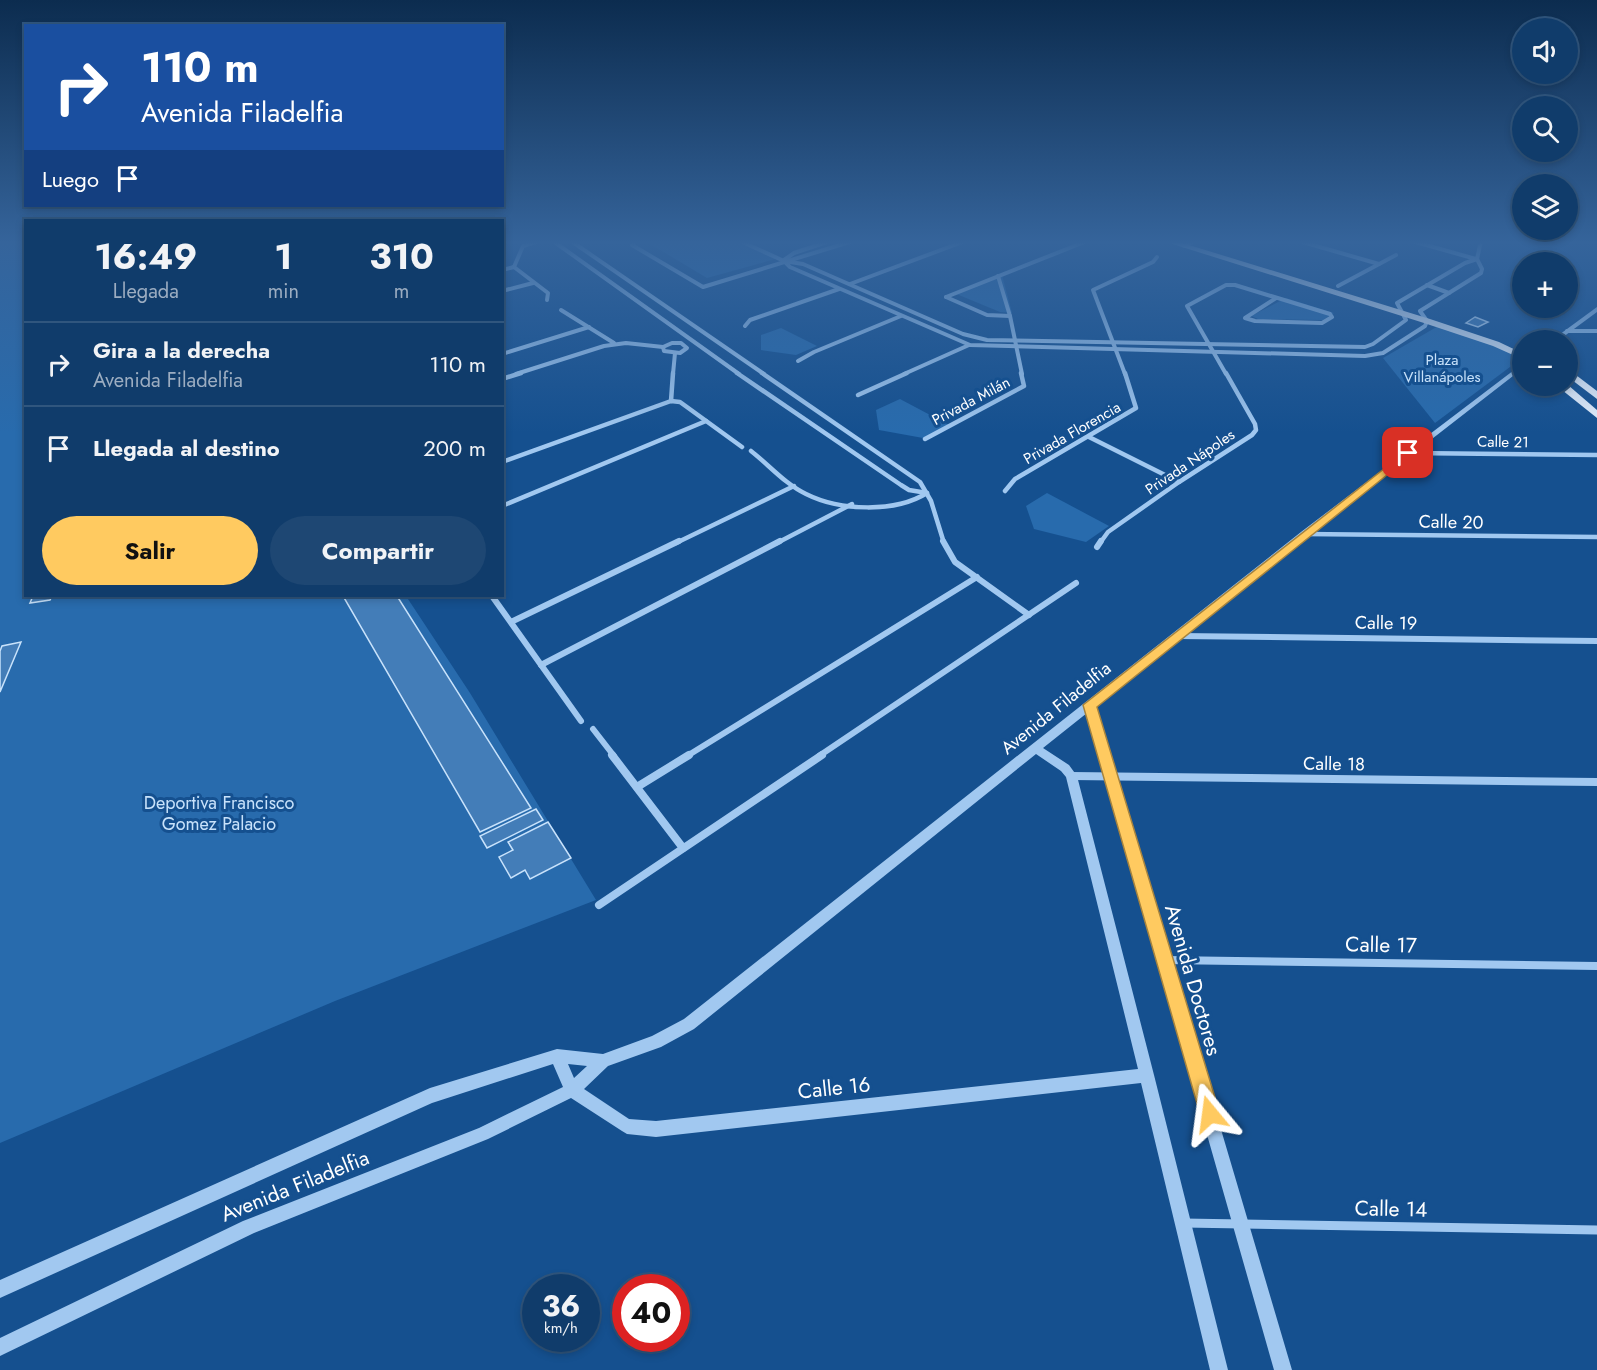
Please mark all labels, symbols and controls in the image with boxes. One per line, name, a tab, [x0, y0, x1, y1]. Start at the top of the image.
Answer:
map controls	[1512, 18, 1578, 396]
button: sound	[1512, 18, 1578, 84]
text: 110 m	[141, 37, 259, 98]
icon: right	[42, 48, 120, 126]
text: Avenida Filadelfia	[141, 93, 343, 132]
button: search	[1512, 96, 1578, 162]
icon: arrive	[111, 162, 144, 195]
text: Luego	[42, 163, 99, 195]
button: layers	[1512, 174, 1578, 240]
text: 16:49	[94, 230, 197, 282]
text: 1	[274, 230, 293, 282]
text: 310	[369, 230, 434, 282]
button: +	[1512, 252, 1578, 318]
text: Llegada	[113, 277, 179, 306]
text: min	[268, 277, 299, 306]
text: m	[394, 277, 409, 306]
button: −	[1512, 330, 1578, 396]
text: Gira a la derecha	[93, 334, 270, 366]
icon: right	[42, 348, 75, 381]
text: 110 m	[429, 348, 486, 380]
park label: Plaza Villanápoles	[1403, 349, 1481, 388]
text: Avenida Filadelfia	[93, 366, 243, 395]
street label: Privada Milán	[928, 371, 1014, 431]
street label: Privada Florencia	[1019, 396, 1125, 470]
street label: Privada Nápoles	[1141, 424, 1239, 500]
pin	[1382, 427, 1433, 478]
street label: Calle 21	[1477, 431, 1529, 453]
icon: arrive	[42, 432, 75, 465]
text: Llegada al destino	[93, 432, 280, 464]
text: 200 m	[423, 432, 486, 464]
icon: arrive	[1391, 436, 1424, 469]
street label: Calle 20	[1418, 508, 1484, 536]
button: Salir	[42, 516, 258, 585]
button: Compartir	[270, 516, 486, 585]
street label: Calle 19	[1355, 609, 1417, 637]
street label: Avenida Filadelfia	[995, 655, 1117, 761]
street label: Calle 18	[1303, 750, 1365, 778]
park label: Deportiva Francisco Gomez Palacio	[144, 790, 294, 837]
street label: Avenida Doctores	[1157, 901, 1229, 1059]
street label: Calle 17	[1345, 929, 1417, 961]
street label: Calle 16	[796, 1069, 872, 1107]
position arrow	[1178, 1082, 1242, 1146]
street label: Avenida Filadelfia	[216, 1143, 374, 1229]
street label: Calle 14	[1354, 1193, 1428, 1225]
speed limit sign: 40	[612, 1274, 690, 1352]
text: 36	[542, 1284, 580, 1327]
text: km/h	[544, 1317, 578, 1339]

